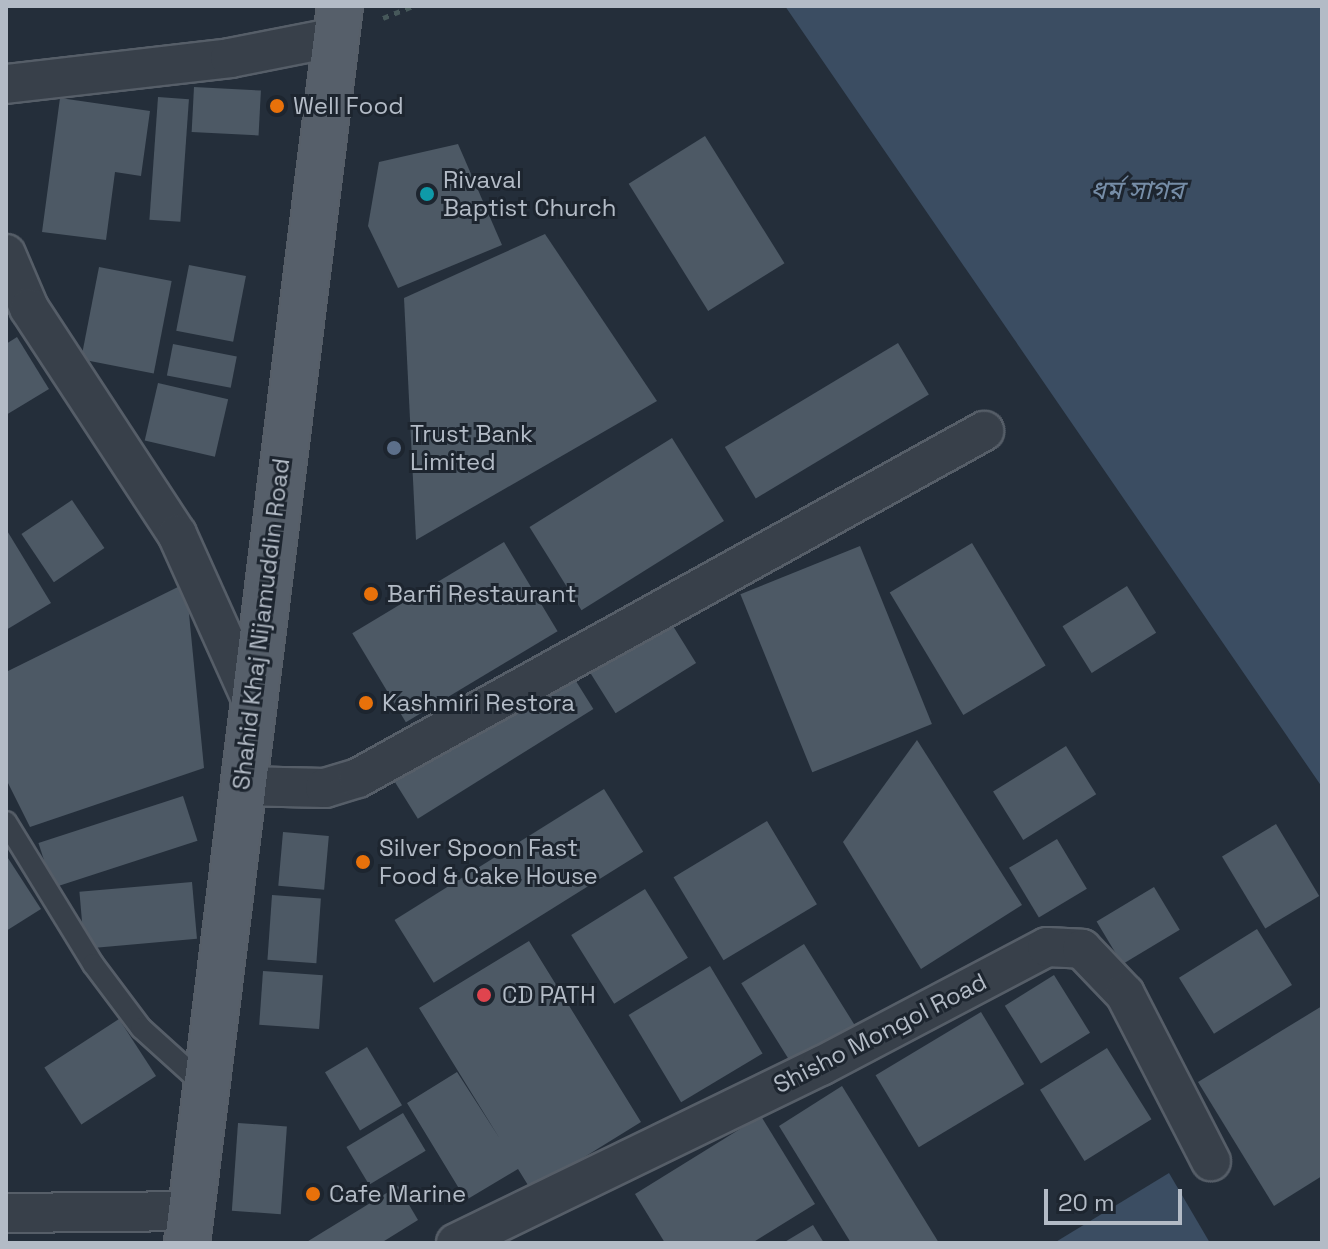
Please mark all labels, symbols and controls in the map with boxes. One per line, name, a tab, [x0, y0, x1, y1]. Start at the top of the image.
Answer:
place label: Well Food	[293, 92, 404, 120]
marker: Well Food	[268, 97, 286, 115]
place label: Rivaval Baptist Church	[443, 166, 616, 222]
water label: ধর্ম সাগর	[1090, 175, 1184, 207]
marker: Rivaval Baptist Church	[418, 185, 436, 203]
place label: Trust Bank Limited	[410, 420, 533, 476]
marker: Trust Bank Limited	[385, 439, 403, 457]
street label: Shahid Khaj Nijamuddin Road	[226, 457, 296, 791]
place label: Barfi Restaurant	[387, 580, 577, 608]
marker: Barfi Restaurant	[362, 585, 380, 603]
place label: Kashmiri Restora	[382, 689, 575, 717]
marker: Kashmiri Restora	[357, 694, 375, 712]
place label: Silver Spoon Fast Food & Cake House	[379, 834, 598, 890]
marker: Silver Spoon Fast Food & Cake House	[354, 853, 372, 871]
street label: Shisho Mongol Road	[769, 967, 991, 1099]
place label: CD PATH	[502, 981, 596, 1009]
marker: CD PATH	[473, 984, 495, 1006]
scale bar	[1048, 1173, 1186, 1223]
place label: Cafe Marine	[329, 1180, 466, 1208]
marker: Cafe Marine	[304, 1185, 322, 1203]
text: 20 m	[1058, 1187, 1115, 1218]

